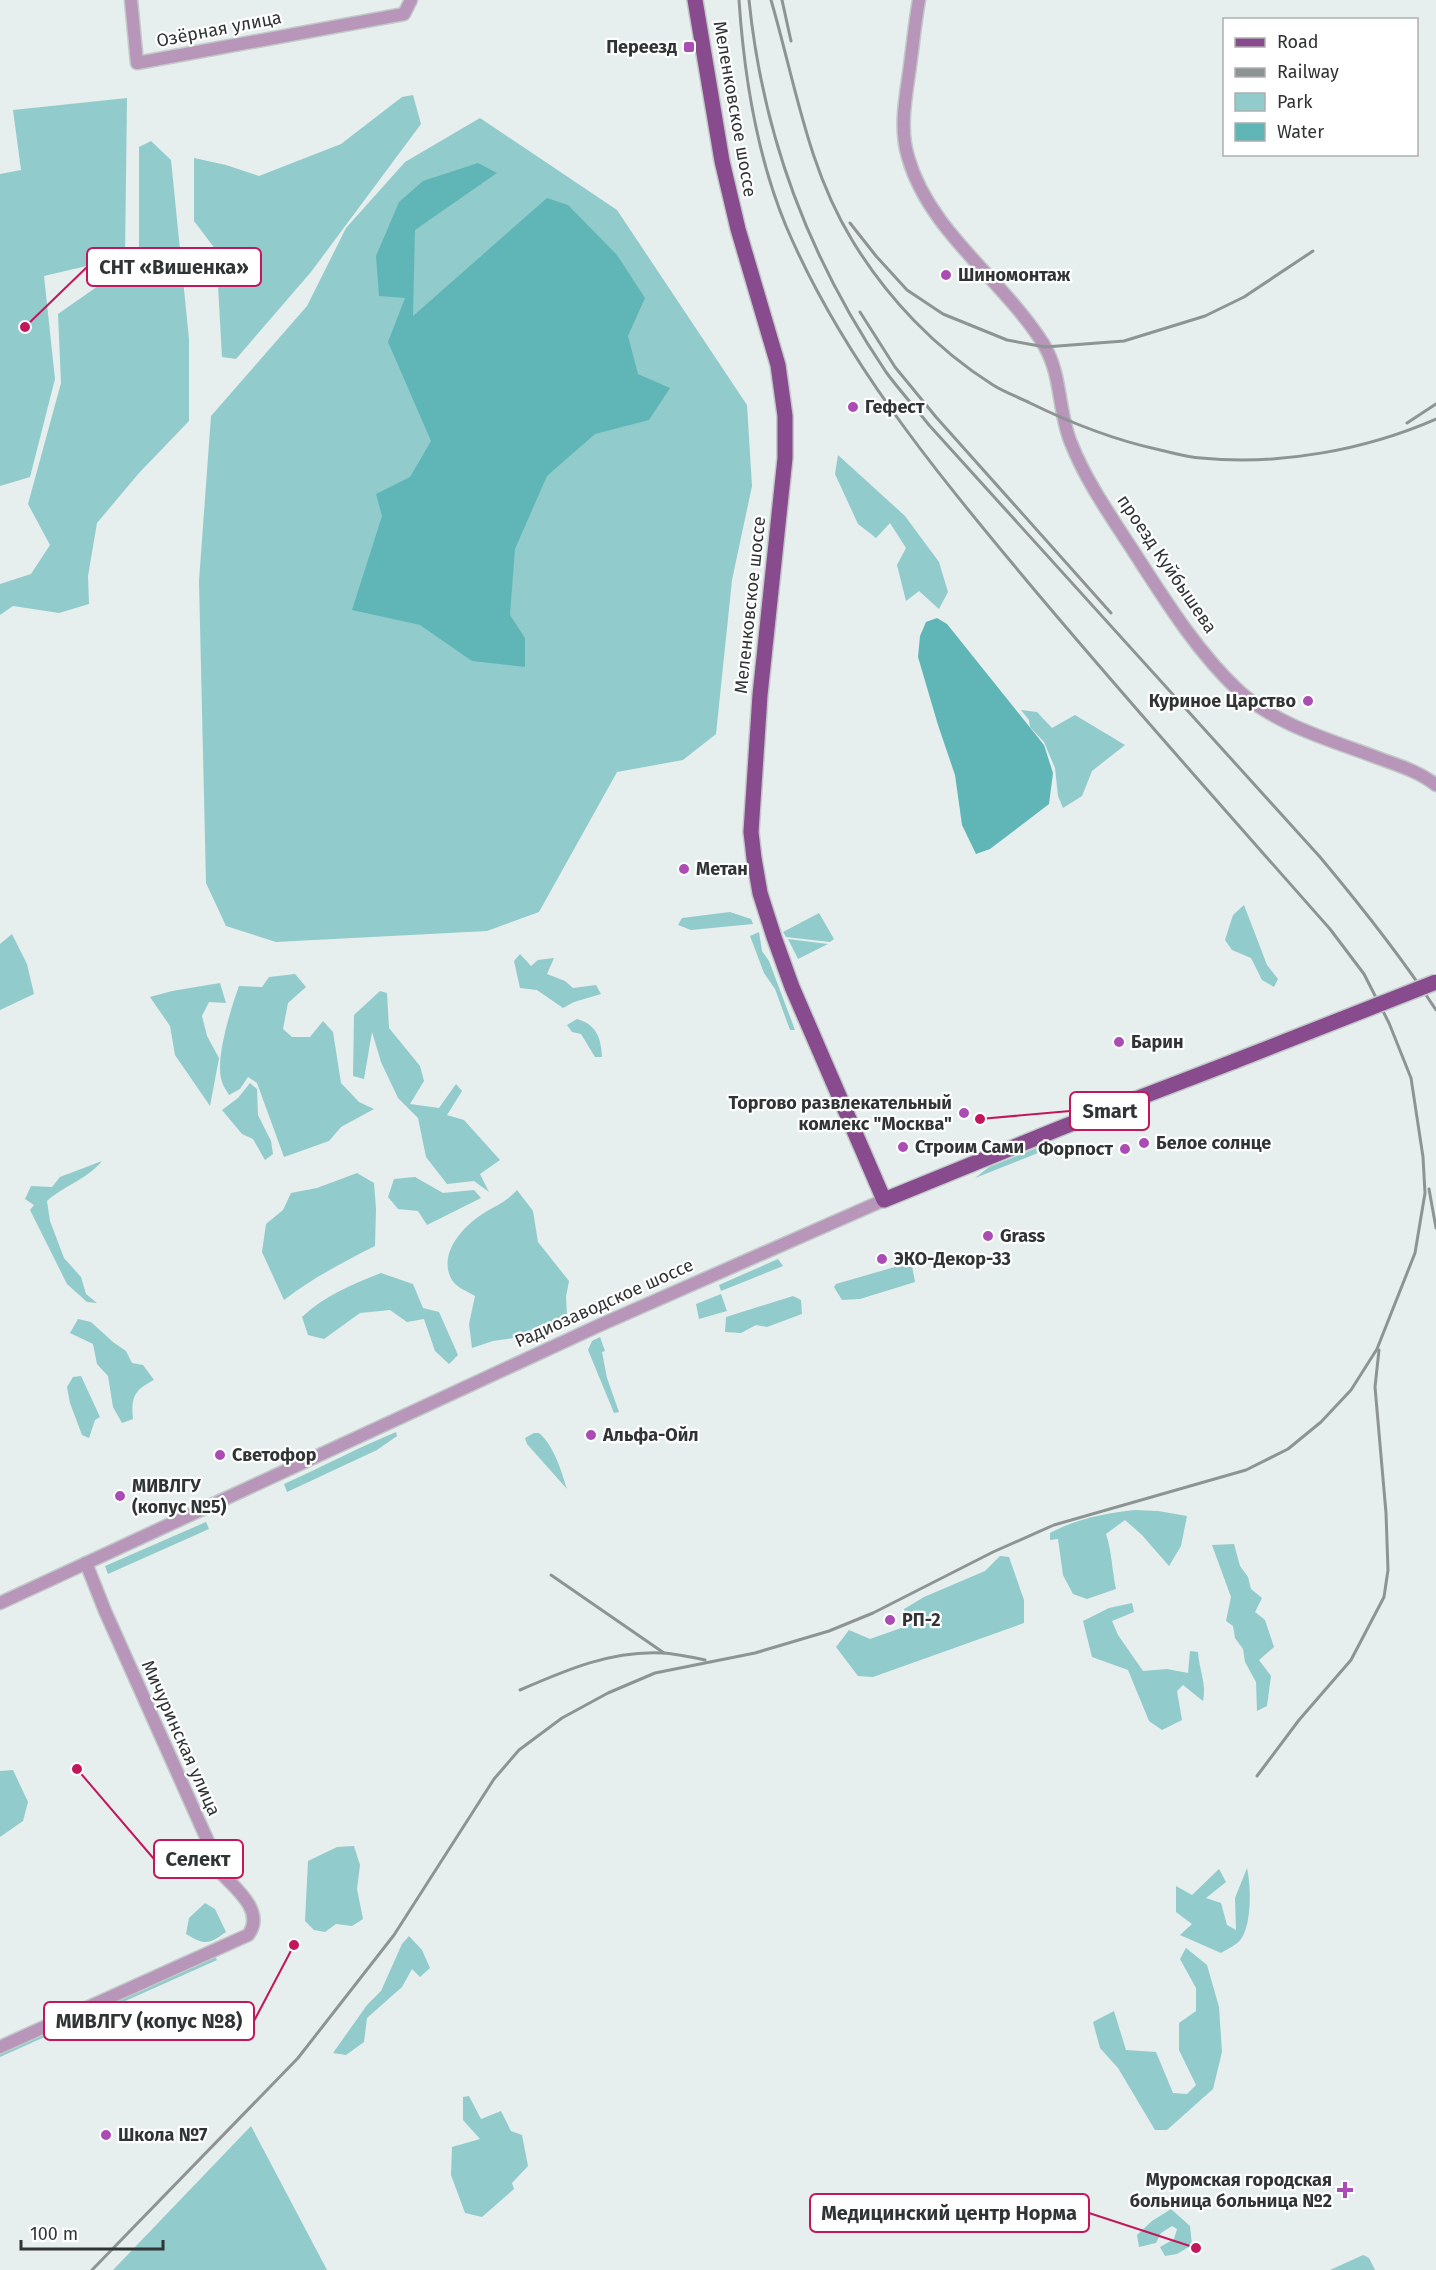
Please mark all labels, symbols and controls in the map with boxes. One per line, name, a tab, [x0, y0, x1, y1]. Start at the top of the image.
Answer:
street label: Озёрная улица	[155, 6, 283, 52]
legend	[1223, 18, 1418, 156]
street label: Меленковское шоссе	[709, 19, 761, 199]
text: Road	[1277, 31, 1319, 53]
place label: Переезд	[606, 36, 677, 58]
marker: Переезд	[682, 40, 696, 54]
text: Railway	[1277, 61, 1339, 83]
text: Park	[1277, 91, 1313, 113]
text: Water	[1277, 121, 1324, 143]
callout: СНТ «Вишенка»	[87, 248, 261, 286]
text: СНТ «Вишенка»	[99, 255, 249, 279]
place label: Шиномонтаж	[958, 264, 1071, 286]
marker: Шиномонтаж	[939, 268, 953, 282]
place label: Гефест	[865, 396, 925, 418]
marker: Гефест	[846, 400, 860, 414]
street label: проезд Куйбышева	[1112, 491, 1222, 637]
street label: Меленковское шоссе	[730, 515, 770, 695]
place label: Куриное Царство	[1149, 690, 1296, 712]
marker: Куриное Царство	[1301, 694, 1315, 708]
place label: Метан	[696, 858, 748, 880]
marker: Метан	[677, 862, 691, 876]
place label: Барин	[1131, 1031, 1184, 1053]
marker: Барин	[1112, 1035, 1126, 1049]
place label: Торгово развлекательный комлекс "Москва"	[729, 1092, 952, 1135]
callout: Smart	[1070, 1092, 1149, 1130]
text: Smart	[1082, 1099, 1138, 1123]
marker: Торгово развлекательный комлекс "Москва"	[957, 1106, 971, 1120]
place label: Белое солнце	[1156, 1132, 1271, 1154]
place label: Строим Сами	[915, 1136, 1024, 1158]
marker: Белое солнце	[1137, 1136, 1151, 1150]
place label: Форпост	[1038, 1138, 1113, 1160]
marker: Строим Сами	[896, 1140, 910, 1154]
marker: Форпост	[1118, 1142, 1132, 1156]
place label: Grass	[1000, 1225, 1045, 1247]
marker: Grass	[981, 1229, 995, 1243]
place label: ЭКО-Декор-33	[894, 1248, 1011, 1270]
marker: ЭКО-Декор-33	[875, 1252, 889, 1266]
street label: Радиозаводское шоссе	[511, 1254, 697, 1352]
place label: Альфа-Ойл	[602, 1424, 699, 1446]
marker: Альфа-Ойл	[584, 1428, 598, 1442]
place label: Светофор	[232, 1444, 317, 1466]
marker: Светофор	[213, 1448, 227, 1462]
place label: МИВЛГУ (копус №5)	[132, 1475, 227, 1518]
marker: МИВЛГУ (копус №5)	[113, 1489, 127, 1503]
place label: РП-2	[902, 1609, 941, 1631]
marker: РП-2	[883, 1613, 897, 1627]
street label: Мичуринская улица	[137, 1657, 225, 1819]
callout: Селект	[154, 1840, 243, 1878]
text: Селект	[166, 1847, 231, 1871]
callout: МИВЛГУ (копус №8)	[44, 2002, 254, 2040]
text: МИВЛГУ (копус №8)	[56, 2009, 243, 2033]
place label: Школа №7	[118, 2124, 208, 2146]
marker: Школа №7	[99, 2128, 113, 2142]
place label: Муромская городская больница больница №2	[1130, 2169, 1332, 2212]
marker: Муромская городская больница больница №2	[1336, 2181, 1354, 2199]
callout: Медицинский центр Норма	[810, 2194, 1089, 2232]
text: Медицинский центр Норма	[821, 2201, 1077, 2225]
scale bar	[21, 2213, 164, 2251]
text: 100 m	[30, 2223, 78, 2245]

